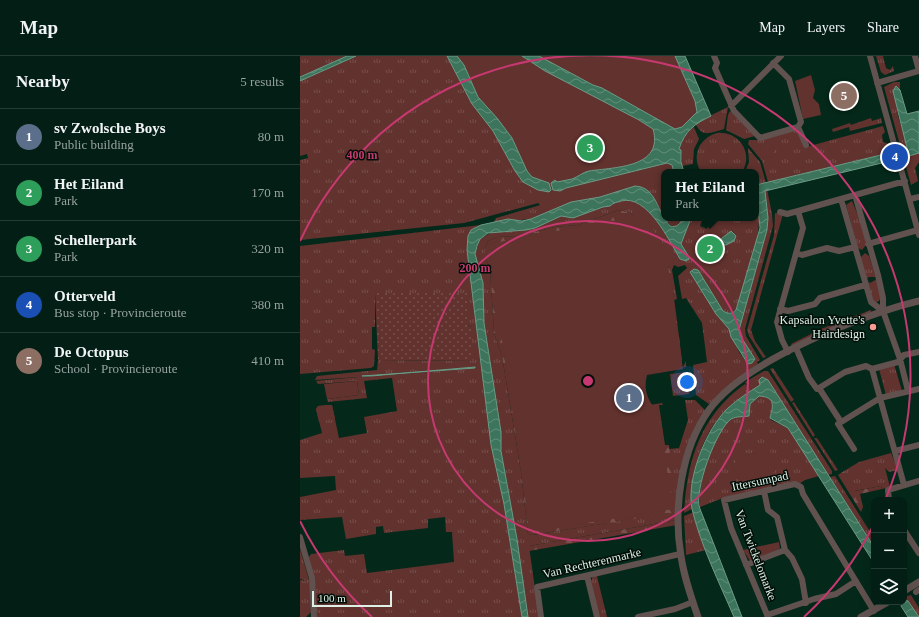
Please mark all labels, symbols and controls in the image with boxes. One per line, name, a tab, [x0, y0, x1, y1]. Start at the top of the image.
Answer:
text: Map	[20, 17, 58, 38]
text: Map	[759, 20, 785, 35]
text: Layers	[807, 20, 845, 35]
text: Share	[867, 20, 899, 35]
text: Nearby	[16, 72, 70, 91]
text: 5 results	[240, 74, 284, 89]
pin: 5	[831, 81, 857, 111]
text: sv Zwolsche Boys	[54, 120, 166, 136]
text: 1	[26, 129, 32, 144]
text: 80 m	[258, 129, 284, 144]
pin: 3	[577, 133, 603, 163]
text: Public building	[54, 137, 134, 152]
pin: 4	[882, 142, 908, 172]
text: 400 m	[347, 148, 378, 162]
popup	[661, 169, 759, 221]
text: Het Eiland	[54, 176, 124, 192]
text: Het Eiland	[675, 179, 745, 195]
text: 2	[26, 185, 32, 200]
text: 170 m	[251, 185, 284, 200]
text: Park	[54, 193, 78, 208]
text: Park	[675, 196, 699, 211]
text: Schellerpark	[54, 232, 137, 248]
pin: 2	[697, 234, 723, 264]
text: 3	[26, 241, 32, 256]
text: 320 m	[251, 241, 284, 256]
text: Park	[54, 249, 78, 264]
text: 200 m	[460, 261, 491, 275]
text: Otterveld	[54, 288, 116, 304]
text: 4	[26, 297, 32, 312]
text: 380 m	[251, 297, 284, 312]
text: Bus stop · Provincieroute	[54, 305, 187, 320]
place label: Kapsalon Yvette's Hairdesign	[780, 313, 865, 341]
marker: Kapsalon Yvette's Hairdesign	[868, 322, 878, 332]
text: De Octopus	[54, 344, 129, 360]
text: 5	[26, 353, 32, 368]
text: 410 m	[251, 353, 284, 368]
text: School · Provincieroute	[54, 361, 177, 376]
your location	[677, 372, 697, 392]
centre of rings	[581, 374, 595, 388]
pin: 1	[616, 383, 642, 413]
street label: Ittersumpad	[731, 468, 789, 494]
map controls	[871, 497, 907, 605]
button: +	[871, 497, 907, 533]
street label: Van Twickelomarke	[732, 508, 780, 602]
button: −	[871, 533, 907, 569]
street label: Van Rechterenmarke	[542, 545, 642, 581]
button: layers	[871, 569, 907, 605]
scale bar	[312, 589, 392, 608]
text: 100 m	[318, 592, 346, 604]

